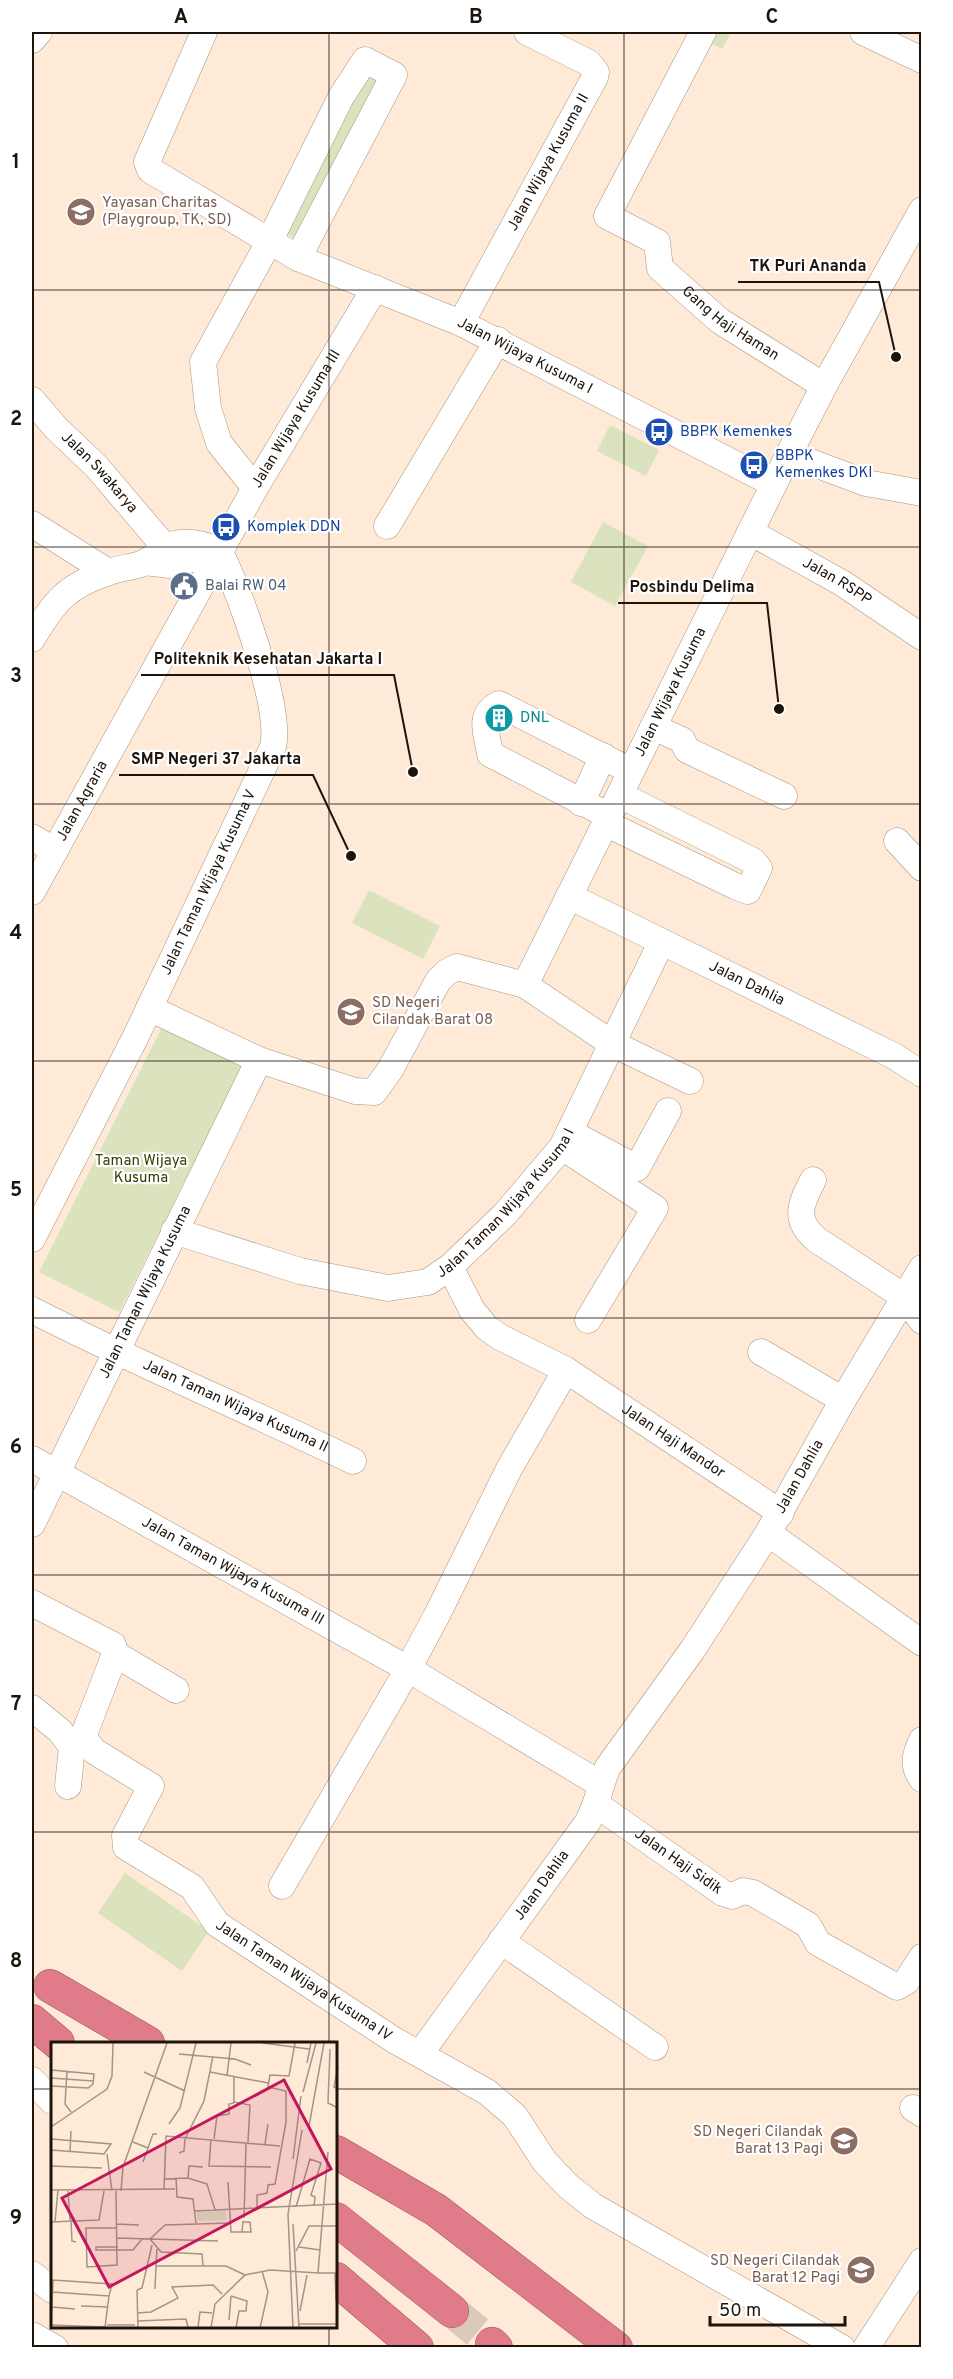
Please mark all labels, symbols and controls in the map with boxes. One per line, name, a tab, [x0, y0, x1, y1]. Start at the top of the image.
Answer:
text: A	[174, 5, 188, 31]
text: B	[469, 5, 483, 31]
text: C	[766, 5, 778, 31]
street label: Jalan Wijaya Kusuma II	[503, 90, 594, 234]
text: 1	[12, 150, 20, 176]
place label: Yayasan Charitas (Playgroup, TK, SD)	[102, 194, 232, 230]
school or university icon: Yayasan Charitas (Playgroup, TK, SD)	[65, 196, 97, 228]
callout: TK Puri Ananda	[738, 248, 879, 282]
text: TK Puri Ananda	[750, 257, 866, 277]
street label: Gang Haji Haman	[678, 282, 783, 365]
street label: Jalan Wijaya Kusuma I	[454, 313, 596, 399]
street label: Jalan Wijaya Kusuma III	[248, 346, 345, 492]
text: 2	[10, 407, 22, 433]
bus stop icon: BBPK Kemenkes	[643, 416, 675, 448]
place label: BBPK Kemenkes	[680, 423, 792, 442]
street label: Jalan Swakarya	[57, 428, 142, 517]
place label: BBPK Kemenkes DKI	[775, 447, 873, 483]
bus stop icon: BBPK Kemenkes DKI	[738, 449, 770, 481]
bus stop icon: Komplek DDN	[210, 511, 242, 543]
place label: Komplek DDN	[247, 518, 341, 537]
street label: Jalan RSPP	[799, 553, 875, 610]
callout: Posbindu Delima	[618, 569, 767, 603]
public building icon: Balai RW 04	[168, 570, 200, 602]
place label: Balai RW 04	[205, 577, 287, 596]
text: Posbindu Delima	[630, 578, 755, 598]
street label: Jalan Wijaya Kusuma	[630, 624, 711, 760]
callout: Politeknik Kesehatan Jakarta I	[141, 641, 394, 675]
text: Politeknik Kesehatan Jakarta I	[154, 650, 382, 670]
text: 3	[10, 664, 22, 690]
building icon: DNL	[483, 702, 515, 734]
place label: DNL	[520, 709, 549, 728]
callout: SMP Negeri 37 Jakarta	[119, 741, 313, 775]
text: SMP Negeri 37 Jakarta	[131, 750, 301, 770]
street label: Jalan Agraria	[52, 757, 112, 845]
street label: Jalan Taman Wijaya Kusuma V	[157, 787, 261, 978]
text: 4	[10, 921, 22, 947]
street label: Jalan Dahlia	[706, 957, 788, 1010]
place label: SD Negeri Cilandak Barat 08	[372, 994, 493, 1030]
school or university icon: SD Negeri Cilandak Barat 08	[335, 996, 367, 1028]
street label: Jalan Taman Wijaya Kusuma I	[433, 1125, 579, 1283]
park label: Taman Wijaya Kusuma	[95, 1152, 187, 1188]
text: 5	[10, 1178, 22, 1204]
street label: Jalan Taman Wijaya Kusuma	[95, 1203, 196, 1382]
street label: Jalan Taman Wijaya Kusuma II	[140, 1356, 331, 1457]
street label: Jalan Haji Mandor	[618, 1400, 729, 1483]
text: 6	[10, 1435, 22, 1461]
street label: Jalan Dahlia	[771, 1436, 828, 1517]
street label: Jalan Taman Wijaya Kusuma III	[138, 1513, 327, 1630]
text: 7	[11, 1692, 21, 1718]
street label: Jalan Haji Sidik	[631, 1824, 726, 1899]
street label: Jalan Dahlia	[510, 1847, 574, 1924]
street label: Jalan Taman Wijaya Kusuma IV	[212, 1916, 396, 2046]
text: 8	[10, 1949, 22, 1975]
inset map	[51, 2042, 338, 2328]
place label: SD Negeri Cilandak Barat 13 Pagi	[693, 2123, 823, 2159]
school or university icon: SD Negeri Cilandak Barat 13 Pagi	[828, 2125, 860, 2157]
text: 9	[10, 2206, 22, 2232]
place label: SD Negeri Cilandak Barat 12 Pagi	[710, 2252, 840, 2288]
school or university icon: SD Negeri Cilandak Barat 12 Pagi	[845, 2254, 877, 2286]
scale bar	[710, 2289, 845, 2327]
text: 50 m	[719, 2300, 761, 2323]

